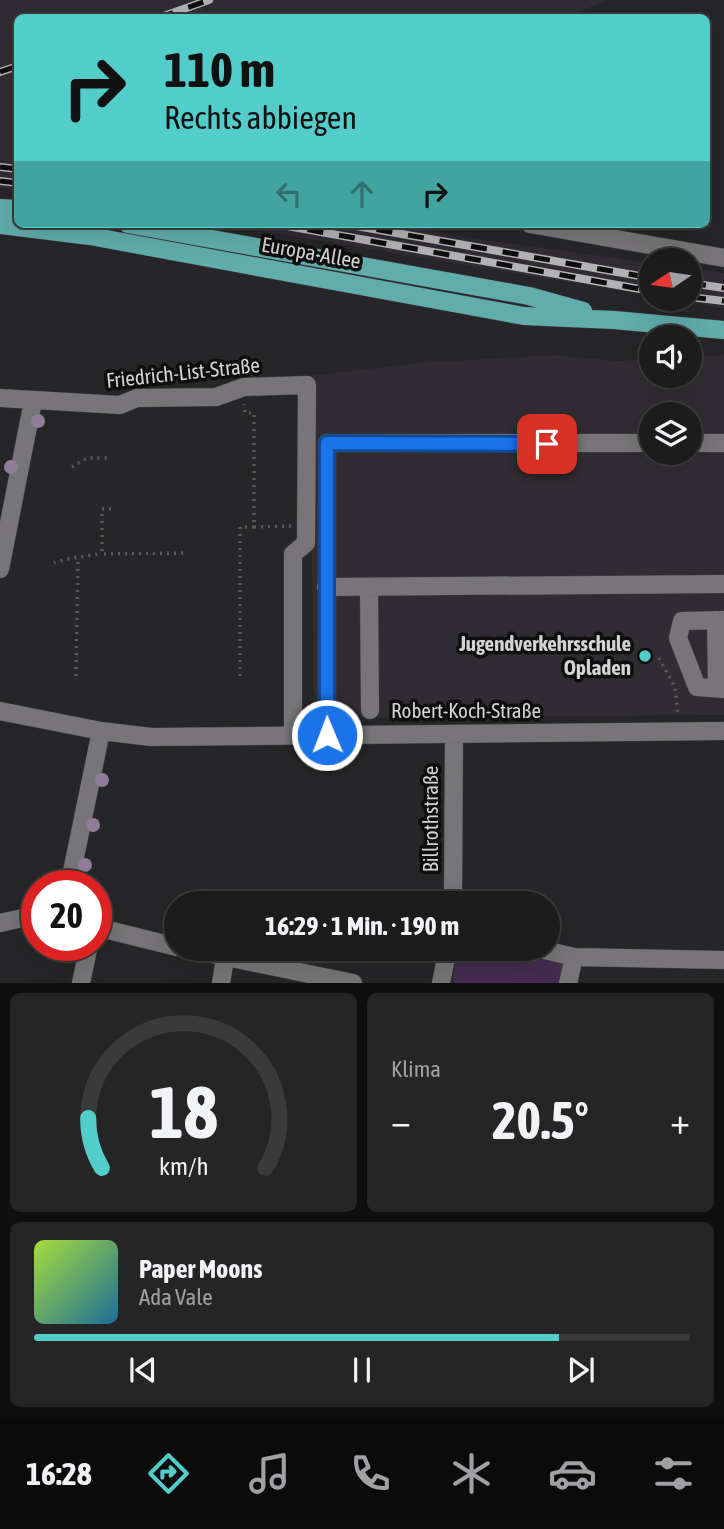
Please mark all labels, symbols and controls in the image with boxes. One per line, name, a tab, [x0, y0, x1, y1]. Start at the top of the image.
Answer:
text: 110 m	[164, 41, 275, 97]
icon: right	[49, 42, 140, 133]
text: Rechts abbiegen	[164, 99, 357, 136]
icon: left	[270, 175, 308, 213]
icon: ahead	[343, 175, 381, 213]
icon: right	[416, 175, 454, 213]
street label: Europa-Allee	[260, 231, 363, 273]
north arrow	[639, 248, 702, 312]
map controls	[639, 248, 702, 465]
button: sound	[639, 325, 702, 388]
street label: Friedrich-List-Straße	[105, 352, 261, 392]
button: layers	[639, 402, 702, 465]
pin	[517, 414, 577, 474]
icon: arrive	[528, 425, 566, 463]
place label: Jugendverkehrsschule Opladen	[458, 631, 631, 679]
marker: Jugendverkehrsschule Opladen	[637, 648, 653, 664]
position arrow	[290, 698, 364, 772]
street label: Robert-Koch-Straße	[391, 698, 541, 722]
street label: Billrothstraße	[418, 766, 442, 872]
speed limit sign: 20	[21, 870, 112, 961]
text: 16:29 · 1 Min. · 190 m	[265, 911, 459, 941]
text: Klima	[391, 1056, 441, 1082]
text: 18	[149, 1071, 218, 1154]
text: 20.5°	[492, 1090, 589, 1150]
text: −	[391, 1099, 411, 1142]
text: +	[670, 1099, 690, 1142]
text: km/h	[159, 1152, 208, 1180]
text: Paper Moons	[139, 1254, 262, 1284]
text: Ada Vale	[139, 1284, 213, 1310]
icon: previous	[124, 1351, 162, 1389]
icon: pause	[343, 1351, 381, 1389]
icon: next	[562, 1351, 600, 1389]
icon: directions	[144, 1449, 193, 1498]
icon: music	[245, 1449, 294, 1498]
icon: phone	[346, 1449, 395, 1498]
icon: climate	[447, 1449, 496, 1498]
icon: car	[548, 1449, 597, 1498]
icon: filters	[649, 1449, 698, 1498]
text: 16:28	[26, 1455, 92, 1492]

